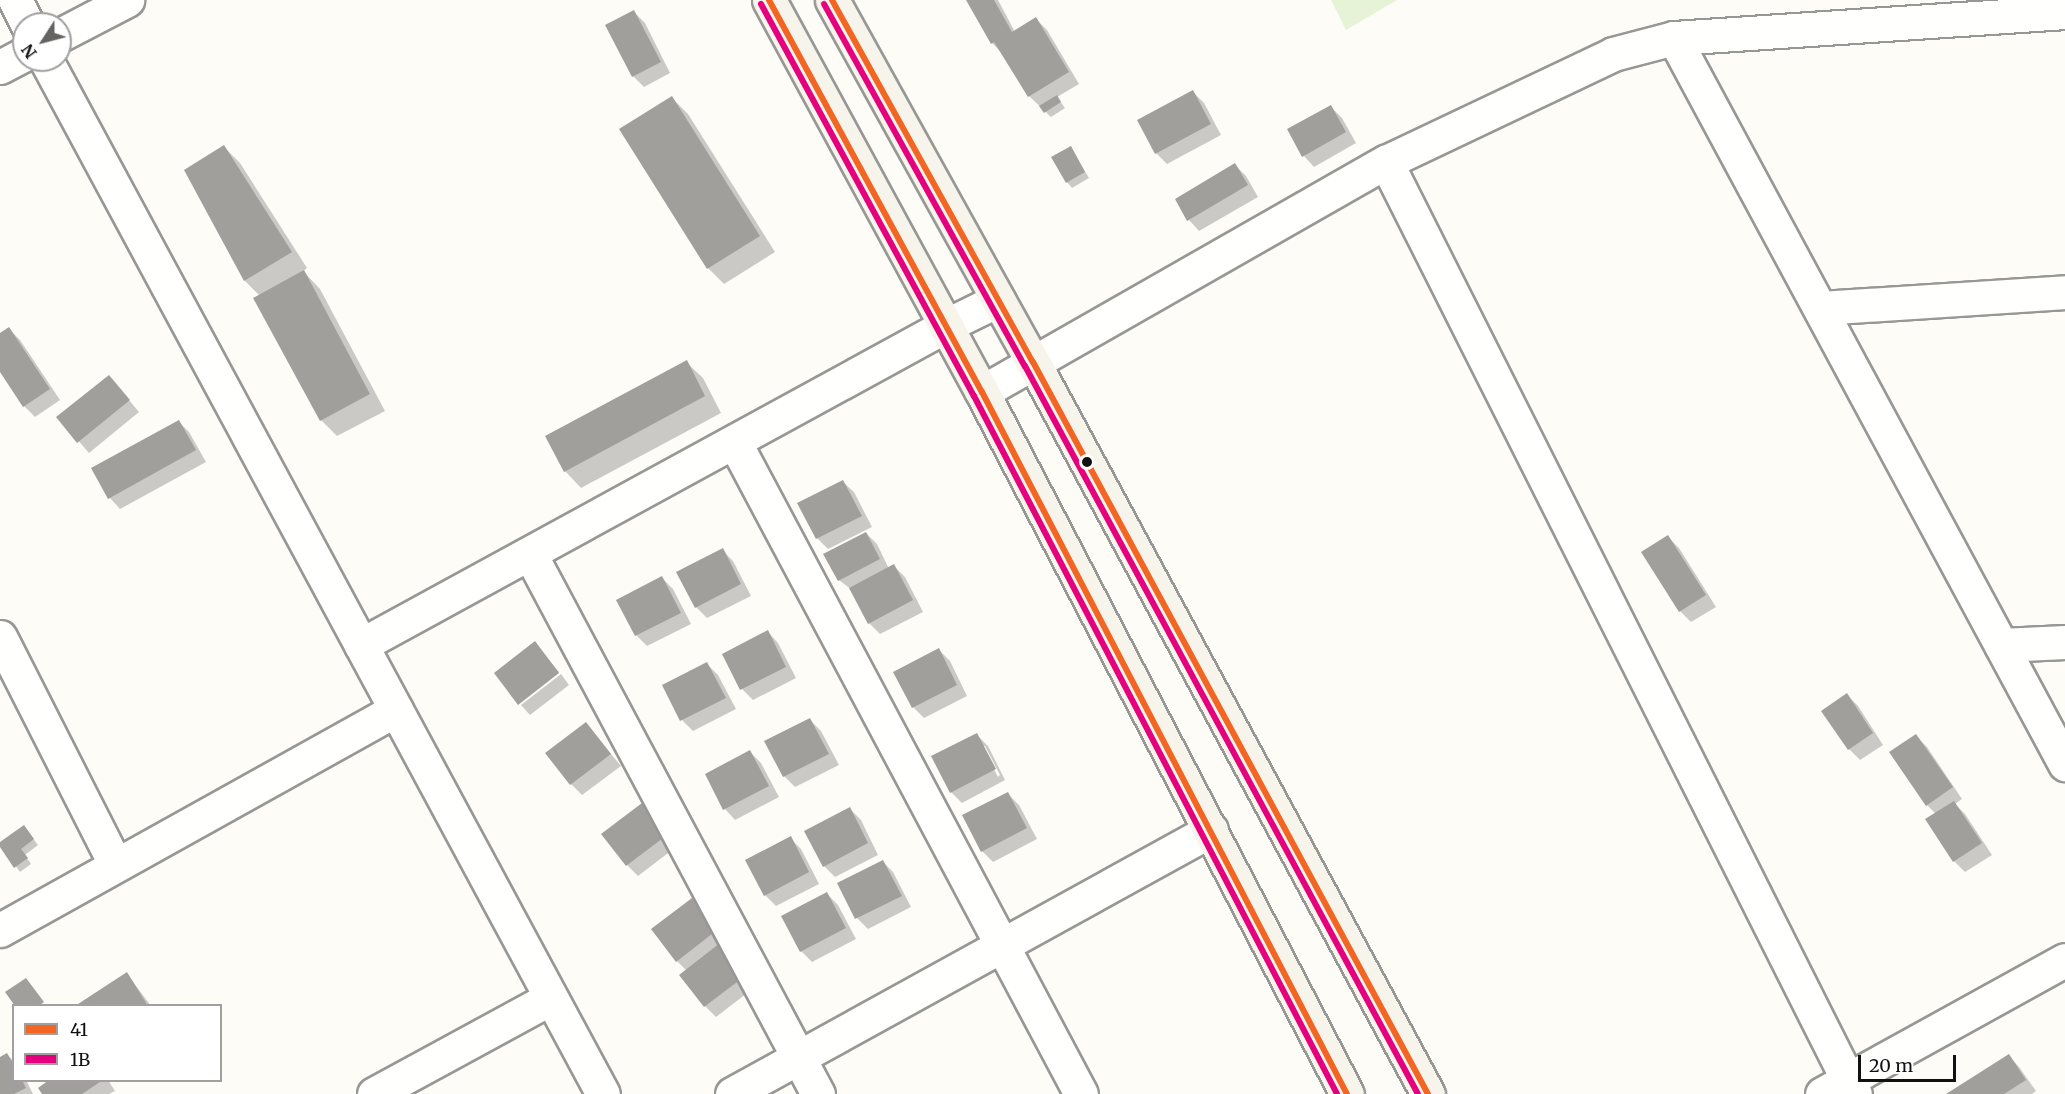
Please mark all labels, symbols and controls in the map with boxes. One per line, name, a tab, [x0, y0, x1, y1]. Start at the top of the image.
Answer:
north arrow	[12, 12, 72, 72]
text: N	[17, 40, 41, 62]
unlabelled marker	[1081, 456, 1093, 468]
legend	[12, 1004, 222, 1082]
text: 41	[70, 1018, 88, 1041]
scale bar	[1861, 1043, 1958, 1081]
text: 1B	[70, 1048, 90, 1071]
text: 20 m	[1869, 1054, 1913, 1077]

